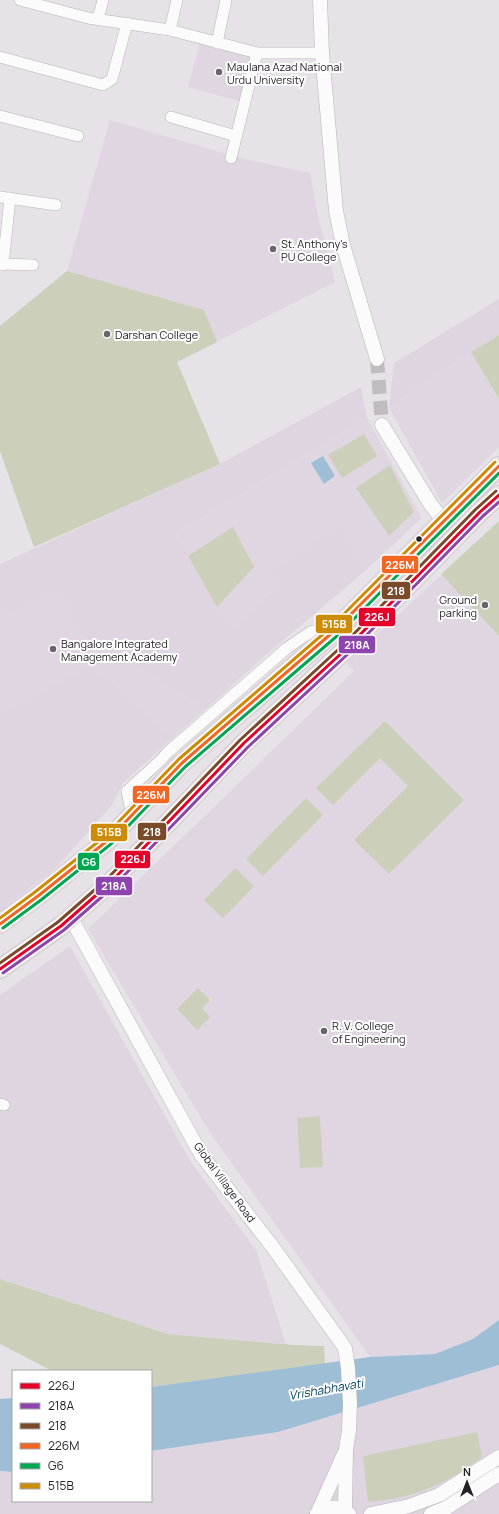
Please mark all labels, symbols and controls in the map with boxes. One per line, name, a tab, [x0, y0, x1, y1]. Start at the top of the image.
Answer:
place label: Maulana Azad National Urdu University	[227, 59, 342, 87]
marker: Maulana Azad National Urdu University	[214, 67, 224, 77]
place label: St. Anthony's PU College	[281, 236, 348, 264]
marker: St. Anthony's PU College	[268, 244, 278, 254]
place label: Darshan College	[115, 327, 199, 342]
marker: Darshan College	[102, 329, 112, 339]
unlabelled marker	[414, 534, 424, 544]
line badge: 226M	[381, 555, 419, 574]
text: 226M	[385, 557, 415, 572]
line badge: 218	[381, 581, 411, 600]
text: 218	[387, 583, 405, 598]
place label: Ground parking	[439, 592, 477, 620]
marker: Ground parking	[480, 600, 490, 610]
line badge: 226J	[358, 607, 396, 627]
text: 226J	[364, 609, 390, 624]
line badge: 515B	[315, 614, 353, 634]
text: 515B	[322, 616, 346, 631]
line badge: 218A	[338, 635, 376, 654]
place label: Bangalore Integrated Management Academy	[61, 636, 177, 664]
text: 218A	[344, 637, 370, 652]
marker: Bangalore Integrated Management Academy	[48, 644, 58, 654]
line badge: 226M	[132, 785, 170, 804]
text: 226M	[136, 787, 166, 802]
line badge: 218	[137, 822, 167, 841]
line badge: 515B	[90, 823, 128, 842]
text: 515B	[97, 824, 121, 839]
text: 218	[143, 824, 161, 839]
line badge: 226J	[114, 850, 151, 869]
text: 226J	[120, 851, 146, 866]
line badge: G6	[77, 852, 100, 871]
text: G6	[82, 854, 97, 869]
line badge: 218A	[95, 876, 133, 896]
text: 218A	[101, 878, 127, 893]
place label: R. V. College of Engineering	[332, 1018, 405, 1046]
marker: R. V. College of Engineering	[319, 1026, 329, 1036]
street label: Global Village Road	[191, 1139, 259, 1225]
legend	[12, 1370, 152, 1502]
water label: Vrishabhavati	[288, 1374, 367, 1404]
text: 226J	[48, 1377, 75, 1394]
text: 218A	[48, 1397, 74, 1414]
text: 218	[48, 1417, 67, 1434]
text: 226M	[48, 1437, 79, 1454]
text: G6	[48, 1457, 64, 1474]
north arrow	[447, 1462, 487, 1502]
text: N	[463, 1464, 471, 1479]
text: 515B	[48, 1477, 74, 1494]

